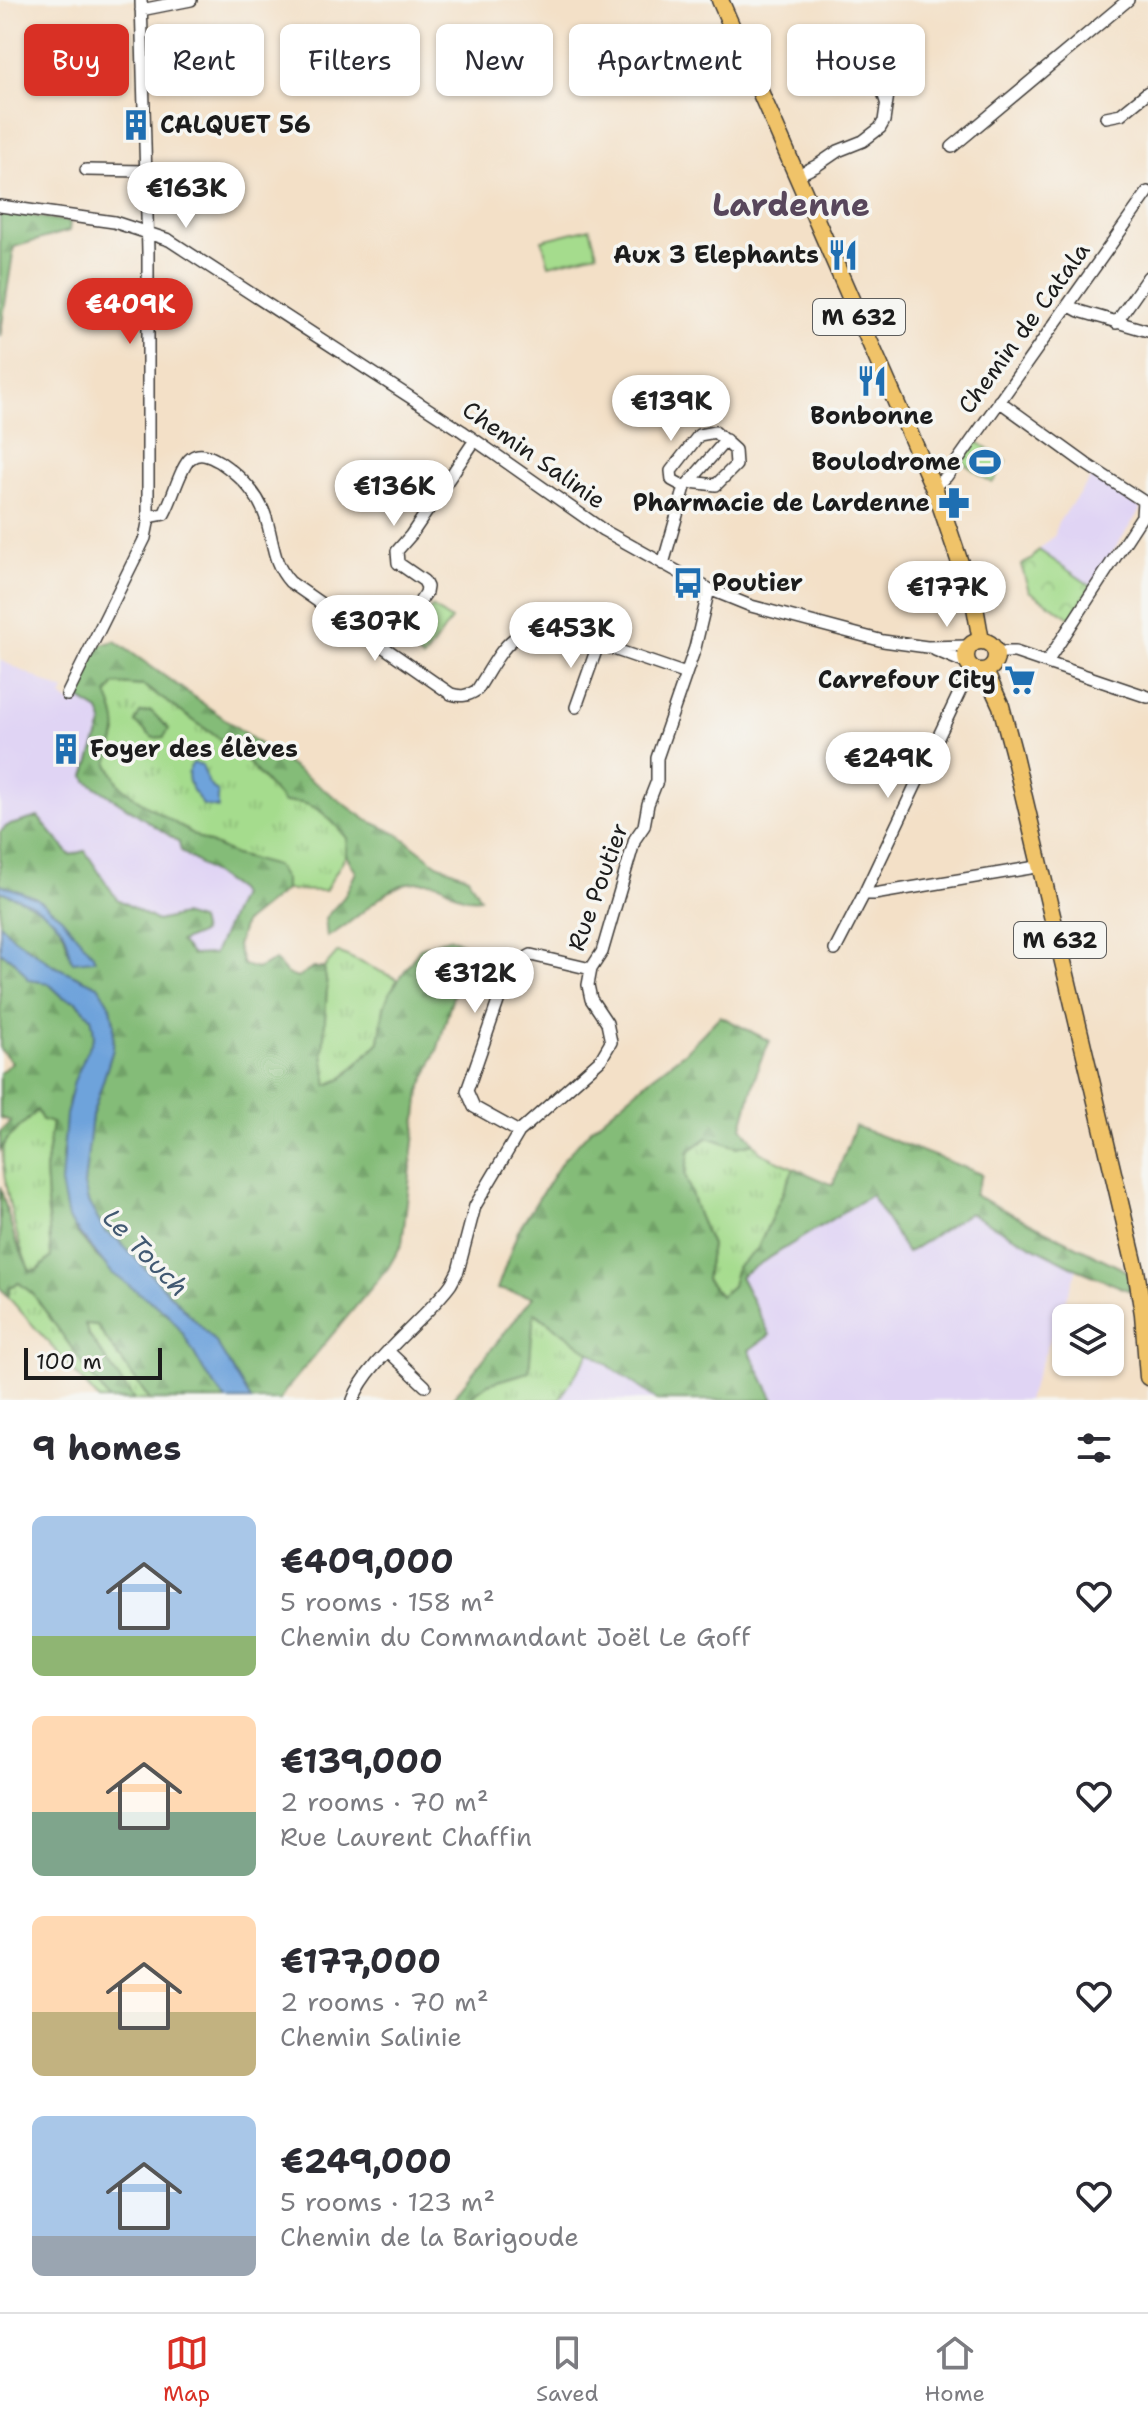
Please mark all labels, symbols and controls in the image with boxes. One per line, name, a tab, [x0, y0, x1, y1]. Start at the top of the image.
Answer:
chip: Buy	[24, 24, 129, 96]
chip: Rent	[145, 24, 264, 96]
chip: Filters	[280, 24, 420, 96]
chip: New	[436, 24, 553, 96]
chip: Apartment	[569, 24, 771, 96]
chip: House	[787, 24, 925, 96]
building icon: CALQUET 56	[119, 108, 153, 142]
place label: CALQUET 56	[160, 109, 311, 141]
pin: €163K	[130, 162, 242, 230]
text: €163K	[145, 170, 227, 205]
district label: Lardenne	[712, 183, 870, 226]
street label: Chemin de Catala	[951, 236, 1097, 420]
restaurant icon: Aux 3 Elephants	[826, 238, 860, 272]
place label: Aux 3 Elephants	[613, 239, 819, 271]
pin: €409K	[74, 278, 186, 346]
text: €409K	[85, 286, 175, 321]
road number: M 632	[813, 299, 905, 335]
restaurant icon: Bonbonne	[855, 364, 889, 398]
pin: €139K	[615, 375, 727, 443]
text: €139K	[630, 383, 712, 418]
street label: Chemin Salinie	[456, 394, 612, 516]
place label: Bonbonne	[810, 400, 934, 432]
sports icon: Boulodrome	[968, 445, 1002, 479]
place label: Boulodrome	[812, 446, 961, 478]
pin: €136K	[338, 460, 450, 528]
text: €136K	[353, 468, 435, 503]
pharmacy icon: Pharmacie de Lardenne	[937, 486, 971, 520]
place label: Pharmacie de Lardenne	[633, 487, 930, 519]
pin: €177K	[891, 561, 1003, 629]
bus stop icon: Poutier	[671, 566, 705, 600]
place label: Poutier	[712, 567, 803, 599]
text: €177K	[906, 569, 988, 604]
pin: €307K	[319, 595, 431, 663]
pin: €453K	[515, 602, 627, 670]
text: €307K	[330, 603, 420, 638]
text: €453K	[527, 610, 615, 645]
supermarket icon: Carrefour City	[1003, 663, 1037, 697]
place label: Carrefour City	[818, 664, 996, 696]
building icon: Foyer des élèves	[49, 732, 83, 766]
pin: €249K	[832, 732, 944, 800]
place label: Foyer des élèves	[90, 733, 298, 765]
text: €249K	[844, 740, 932, 775]
street label: Rue Poutier	[560, 819, 636, 955]
road number: M 632	[1014, 922, 1106, 958]
pin: €312K	[419, 947, 531, 1015]
text: €312K	[434, 955, 516, 990]
water label: Le Touch	[95, 1200, 197, 1304]
map controls	[1052, 1304, 1124, 1376]
button: layers	[1052, 1304, 1124, 1376]
scale bar	[24, 1344, 162, 1380]
text: 100 m	[36, 1347, 102, 1376]
text: 9 homes	[32, 1425, 181, 1471]
icon: filters	[1072, 1426, 1116, 1470]
text: €409,000	[280, 1538, 454, 1584]
icon: home	[96, 1548, 192, 1644]
icon: heart	[1072, 1574, 1116, 1618]
text: 5 rooms · 158 m²	[280, 1584, 495, 1619]
text: Chemin du Commandant Joël Le Goff	[280, 1619, 751, 1654]
text: €139,000	[280, 1738, 443, 1784]
icon: home	[96, 1748, 192, 1844]
icon: heart	[1072, 1774, 1116, 1818]
text: 2 rooms · 70 m²	[280, 1784, 489, 1819]
text: Rue Laurent Chaffin	[280, 1819, 532, 1854]
text: €177,000	[280, 1938, 441, 1984]
icon: home	[96, 1948, 192, 2044]
icon: heart	[1072, 1974, 1116, 2018]
text: 2 rooms · 70 m²	[280, 1984, 489, 2019]
text: Chemin Salinie	[280, 2019, 462, 2054]
text: €249,000	[280, 2138, 452, 2184]
icon: home	[96, 2148, 192, 2244]
icon: heart	[1072, 2174, 1116, 2218]
text: 5 rooms · 123 m²	[280, 2184, 495, 2219]
text: Chemin de la Barigoude	[280, 2219, 579, 2254]
tab: Map	[163, 2331, 210, 2408]
tab: Saved	[536, 2331, 599, 2408]
tab: Home	[925, 2331, 985, 2408]

